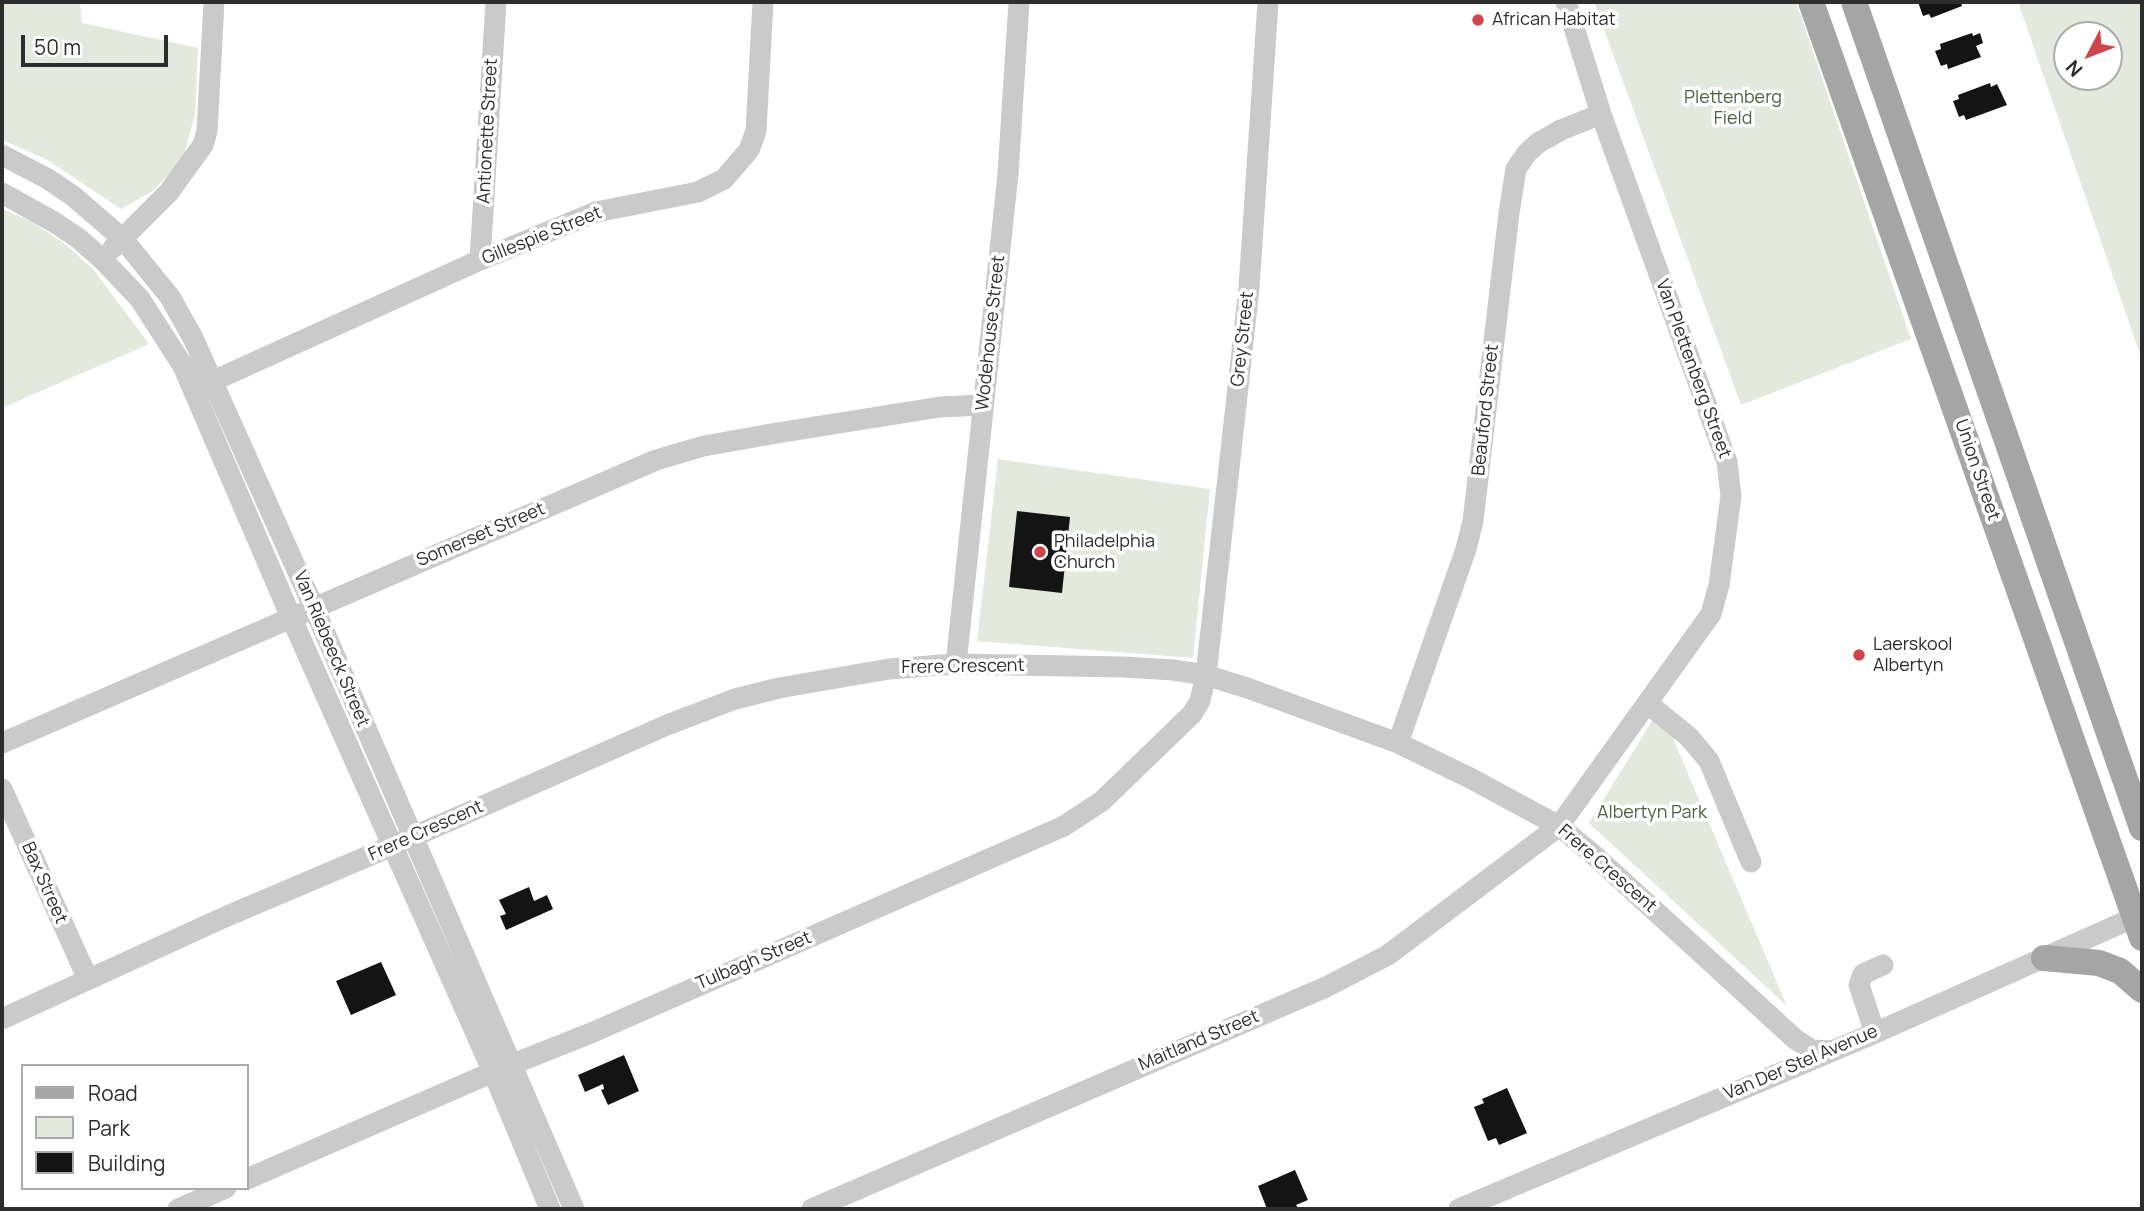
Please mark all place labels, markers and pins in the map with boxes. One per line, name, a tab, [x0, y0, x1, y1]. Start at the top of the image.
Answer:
place label: African Habitat	[1492, 9, 1616, 31]
marker: African Habitat	[1470, 12, 1486, 28]
place label: Philadelphia Church	[1054, 531, 1155, 574]
marker: Philadelphia Church	[1032, 544, 1048, 560]
place label: Laerskool Albertyn	[1873, 634, 1953, 676]
marker: Laerskool Albertyn	[1851, 647, 1867, 663]

